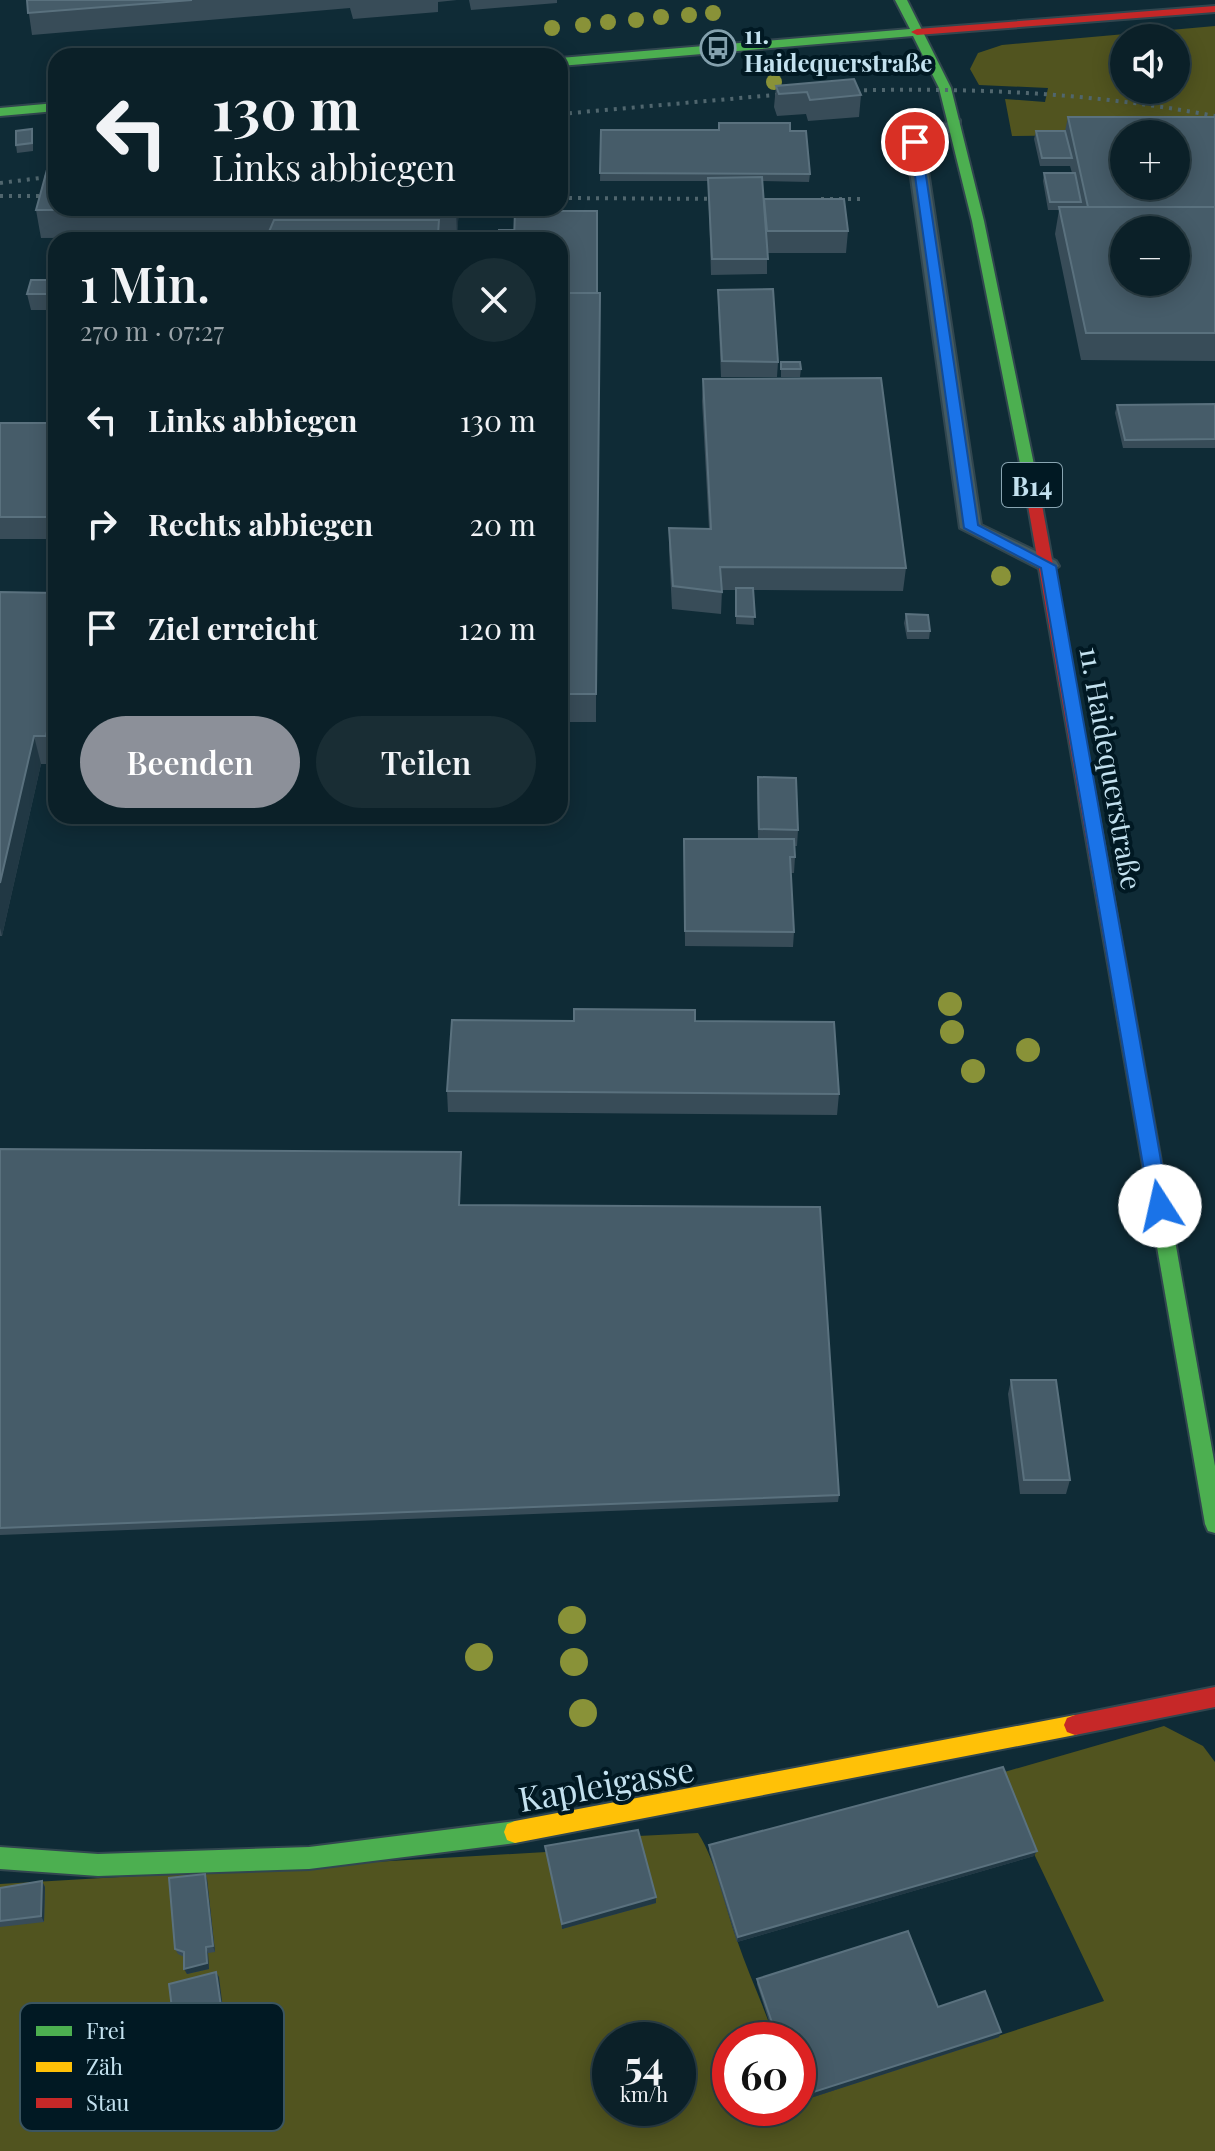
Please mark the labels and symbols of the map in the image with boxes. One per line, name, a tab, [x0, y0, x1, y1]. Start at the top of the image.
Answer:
place label: 11. Haidequerstraße	[744, 18, 932, 78]
bus stop icon: 11. Haidequerstraße	[699, 29, 737, 67]
pin	[881, 108, 949, 176]
road number: B14	[1002, 463, 1062, 507]
street label: 11. Haidequerstraße	[1072, 643, 1152, 893]
position arrow	[1118, 1164, 1202, 1248]
street label: Kapleigasse	[515, 1745, 697, 1821]
legend	[20, 2003, 284, 2131]
text: Frei	[86, 2015, 125, 2045]
speed limit sign: 60	[712, 2022, 816, 2126]
text: Zäh	[86, 2051, 123, 2081]
text: Stau	[86, 2087, 130, 2117]

